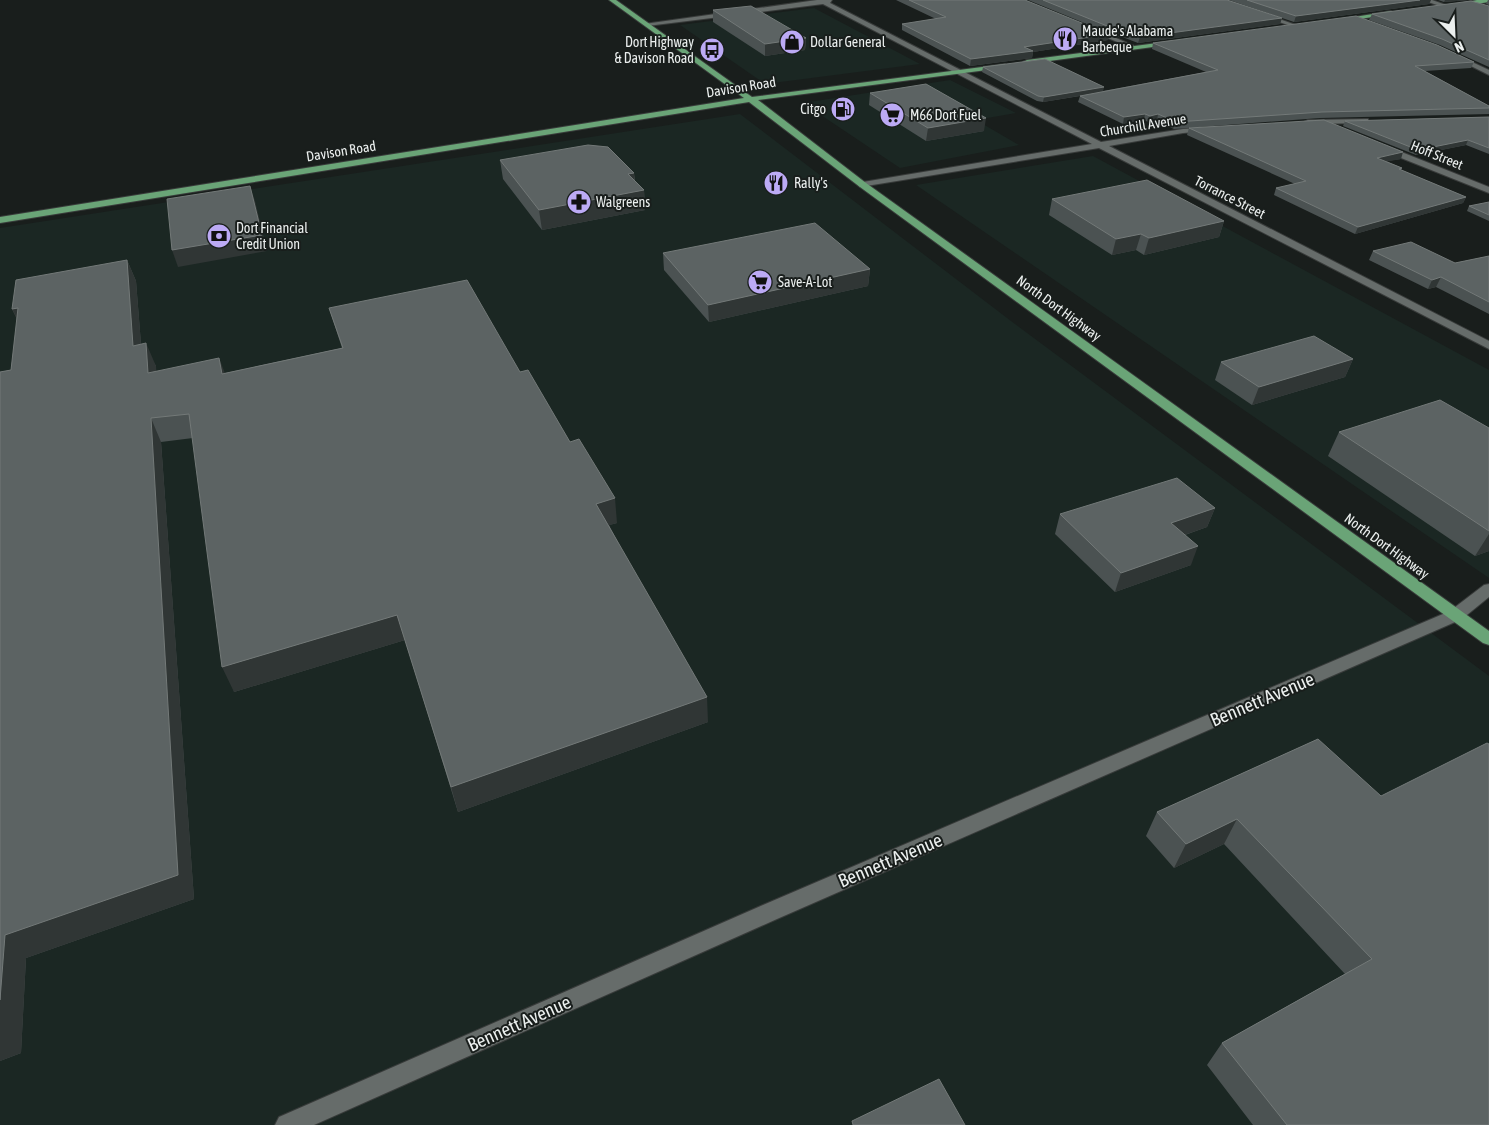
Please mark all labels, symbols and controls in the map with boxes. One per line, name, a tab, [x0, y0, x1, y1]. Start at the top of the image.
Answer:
north arrow	[1429, 10, 1479, 60]
place label: Maude's Alabama Barbeque	[1082, 23, 1173, 55]
restaurant icon: Maude's Alabama Barbeque	[1052, 26, 1078, 52]
shop icon: Dollar General	[779, 29, 805, 55]
place label: Dort Highway & Davison Road	[615, 34, 694, 66]
place label: Dollar General	[810, 34, 886, 50]
bus stop icon: Dort Highway & Davison Road	[699, 37, 725, 63]
text: N	[1452, 38, 1466, 56]
street label: Davison Road	[705, 74, 777, 100]
fuel station icon: Citgo	[830, 96, 856, 122]
place label: Citgo	[800, 101, 826, 117]
supermarket icon: M66 Dort Fuel	[879, 102, 905, 128]
place label: M66 Dort Fuel	[910, 107, 981, 123]
street label: Churchill Avenue	[1099, 110, 1187, 140]
street label: Hoff Street	[1409, 137, 1465, 173]
street label: Davison Road	[305, 138, 377, 164]
restaurant icon: Rally's	[763, 170, 789, 196]
street label: Torrance Street	[1192, 172, 1268, 222]
place label: Rally's	[794, 175, 828, 191]
pharmacy icon: Walgreens	[566, 189, 592, 215]
place label: Walgreens	[596, 194, 650, 210]
place label: Dort Financial Credit Union	[236, 220, 308, 252]
bank icon: Dort Financial Credit Union	[206, 223, 232, 249]
supermarket icon: Save-A-Lot	[747, 269, 773, 295]
street label: North Dort Highway	[1014, 272, 1105, 344]
place label: Save-A-Lot	[778, 274, 832, 290]
street label: North Dort Highway	[1342, 510, 1433, 582]
street label: Bennett Avenue	[1207, 667, 1317, 731]
street label: Bennett Avenue	[835, 828, 945, 892]
street label: Bennett Avenue	[464, 990, 574, 1056]

